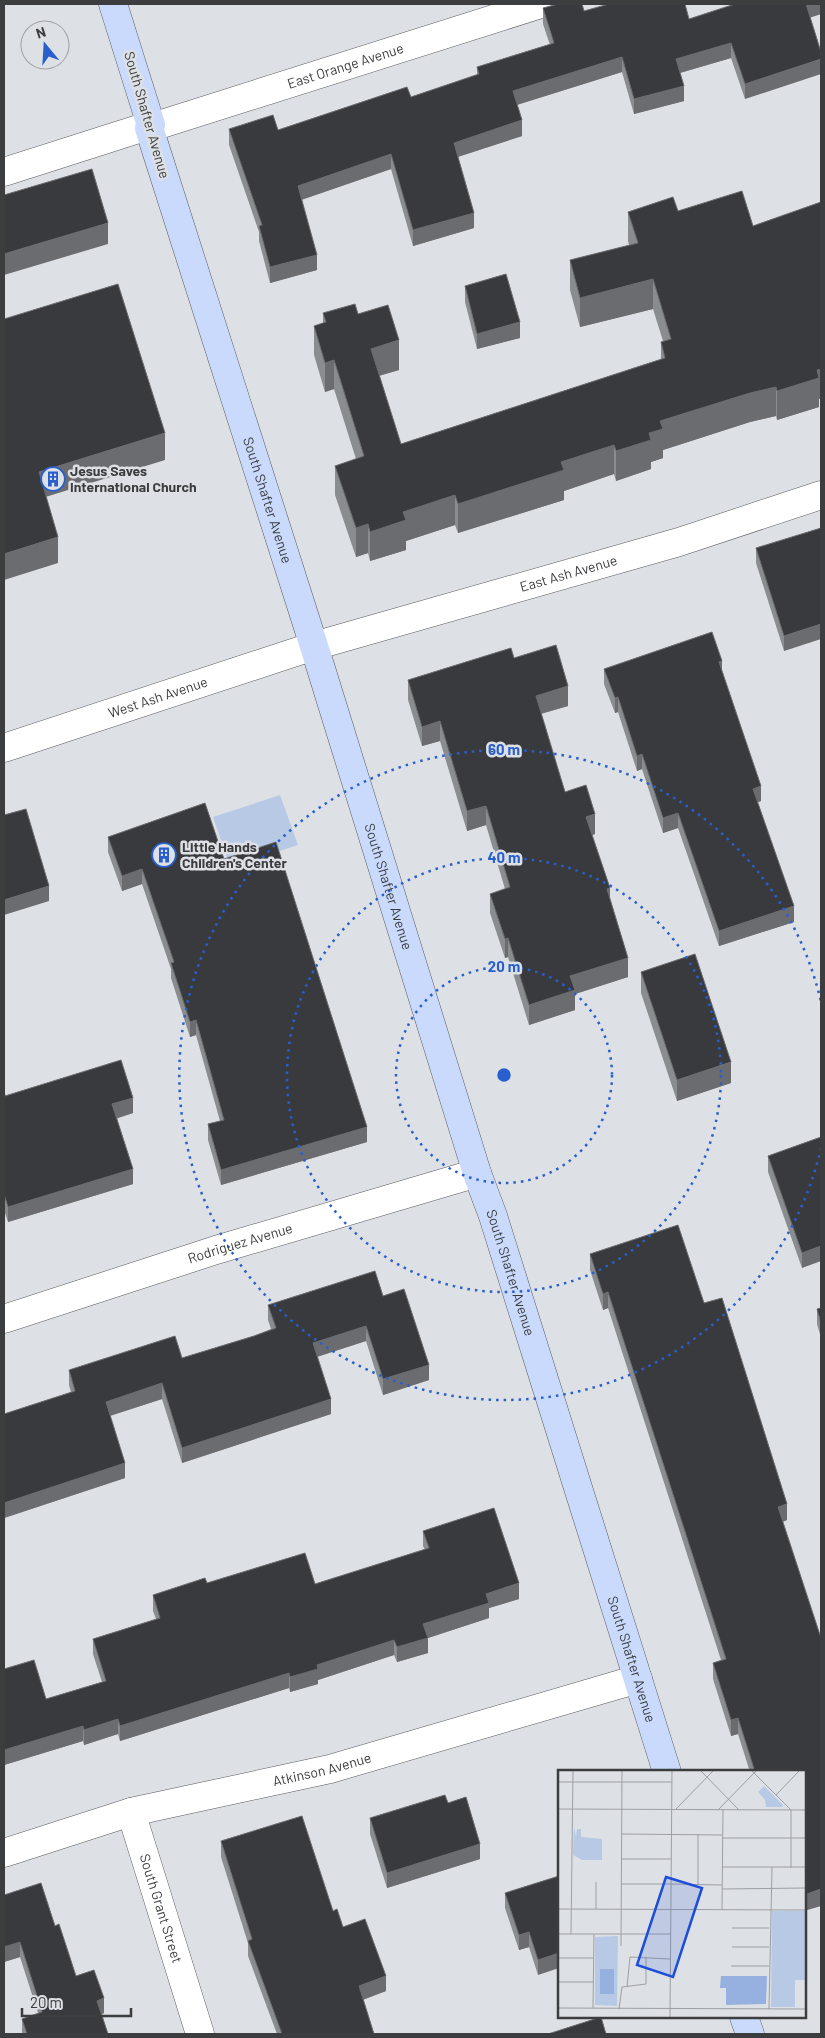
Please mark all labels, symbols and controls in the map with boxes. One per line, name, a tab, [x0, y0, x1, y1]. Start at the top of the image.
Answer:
north arrow	[20, 20, 70, 70]
text: N	[34, 23, 48, 42]
street label: East Orange Avenue	[285, 39, 406, 92]
street label: South Shafter Avenue	[121, 49, 174, 180]
street label: South Shafter Avenue	[240, 435, 296, 565]
place label: Jesus Saves International Church	[70, 462, 197, 495]
building icon: Jesus Saves International Church	[40, 466, 66, 492]
street label: East Ash Avenue	[518, 551, 619, 595]
street label: West Ash Avenue	[106, 673, 210, 721]
text: 60 m	[488, 740, 520, 758]
street label: South Shafter Avenue	[361, 821, 416, 952]
place label: Little Hands Children's Center	[182, 838, 287, 871]
building icon: Little Hands Children's Center	[151, 842, 177, 868]
text: 40 m	[487, 848, 521, 866]
text: 20 m	[488, 957, 520, 975]
centre of rings	[495, 1066, 513, 1084]
street label: South Shafter Avenue	[483, 1207, 539, 1338]
street label: Rodriguez Avenue	[185, 1219, 294, 1267]
street label: South Shafter Avenue	[604, 1594, 660, 1724]
street label: Atkinson Avenue	[271, 1748, 373, 1789]
inset map	[558, 1770, 805, 2018]
street label: South Grant Street	[137, 1852, 186, 1965]
scale bar	[22, 1986, 131, 2018]
text: 20 m	[30, 1993, 62, 2011]

